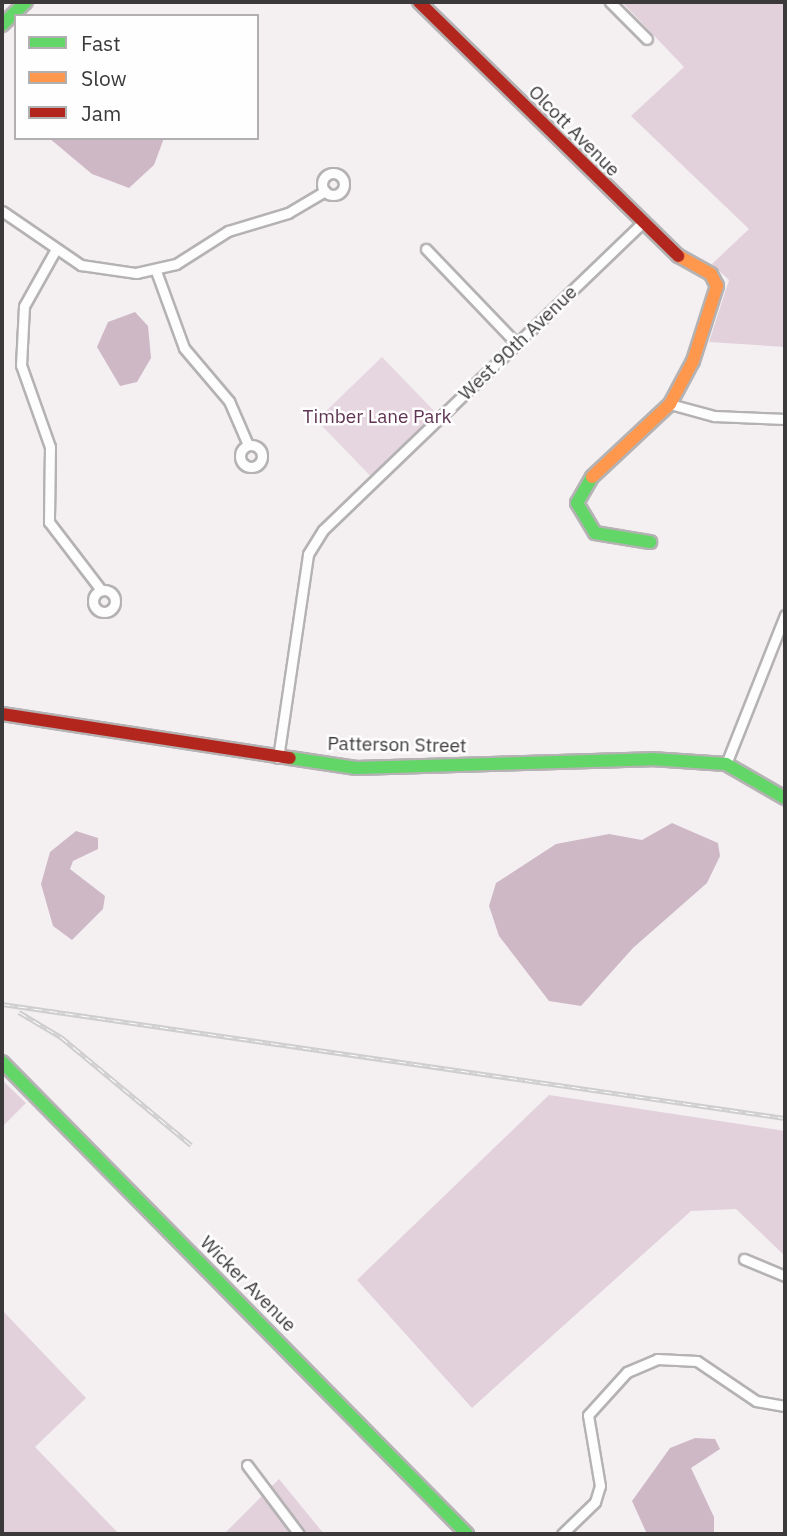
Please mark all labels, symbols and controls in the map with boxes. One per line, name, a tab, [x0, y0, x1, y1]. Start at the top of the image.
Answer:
legend	[14, 14, 259, 140]
text: Fast	[81, 29, 121, 57]
text: Slow	[81, 64, 127, 92]
street label: Olcott Avenue	[524, 81, 624, 181]
text: Jam	[81, 99, 121, 127]
street label: West 90th Avenue	[454, 281, 582, 405]
park label: Timber Lane Park	[303, 406, 451, 428]
street label: Patterson Street	[327, 732, 467, 758]
street label: Wicker Avenue	[195, 1231, 301, 1337]

